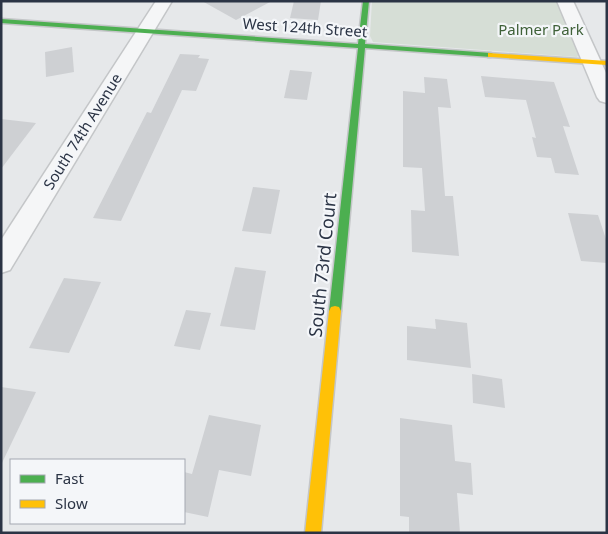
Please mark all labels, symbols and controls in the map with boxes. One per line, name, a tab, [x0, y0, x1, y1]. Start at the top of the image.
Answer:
street label: West 124th Street	[242, 13, 369, 41]
park label: Palmer Park	[498, 19, 584, 39]
street label: South 74th Avenue	[38, 69, 126, 193]
street label: South 73rd Court	[302, 191, 342, 338]
legend	[10, 459, 185, 524]
text: Fast	[55, 468, 84, 488]
text: Slow	[55, 493, 88, 513]

